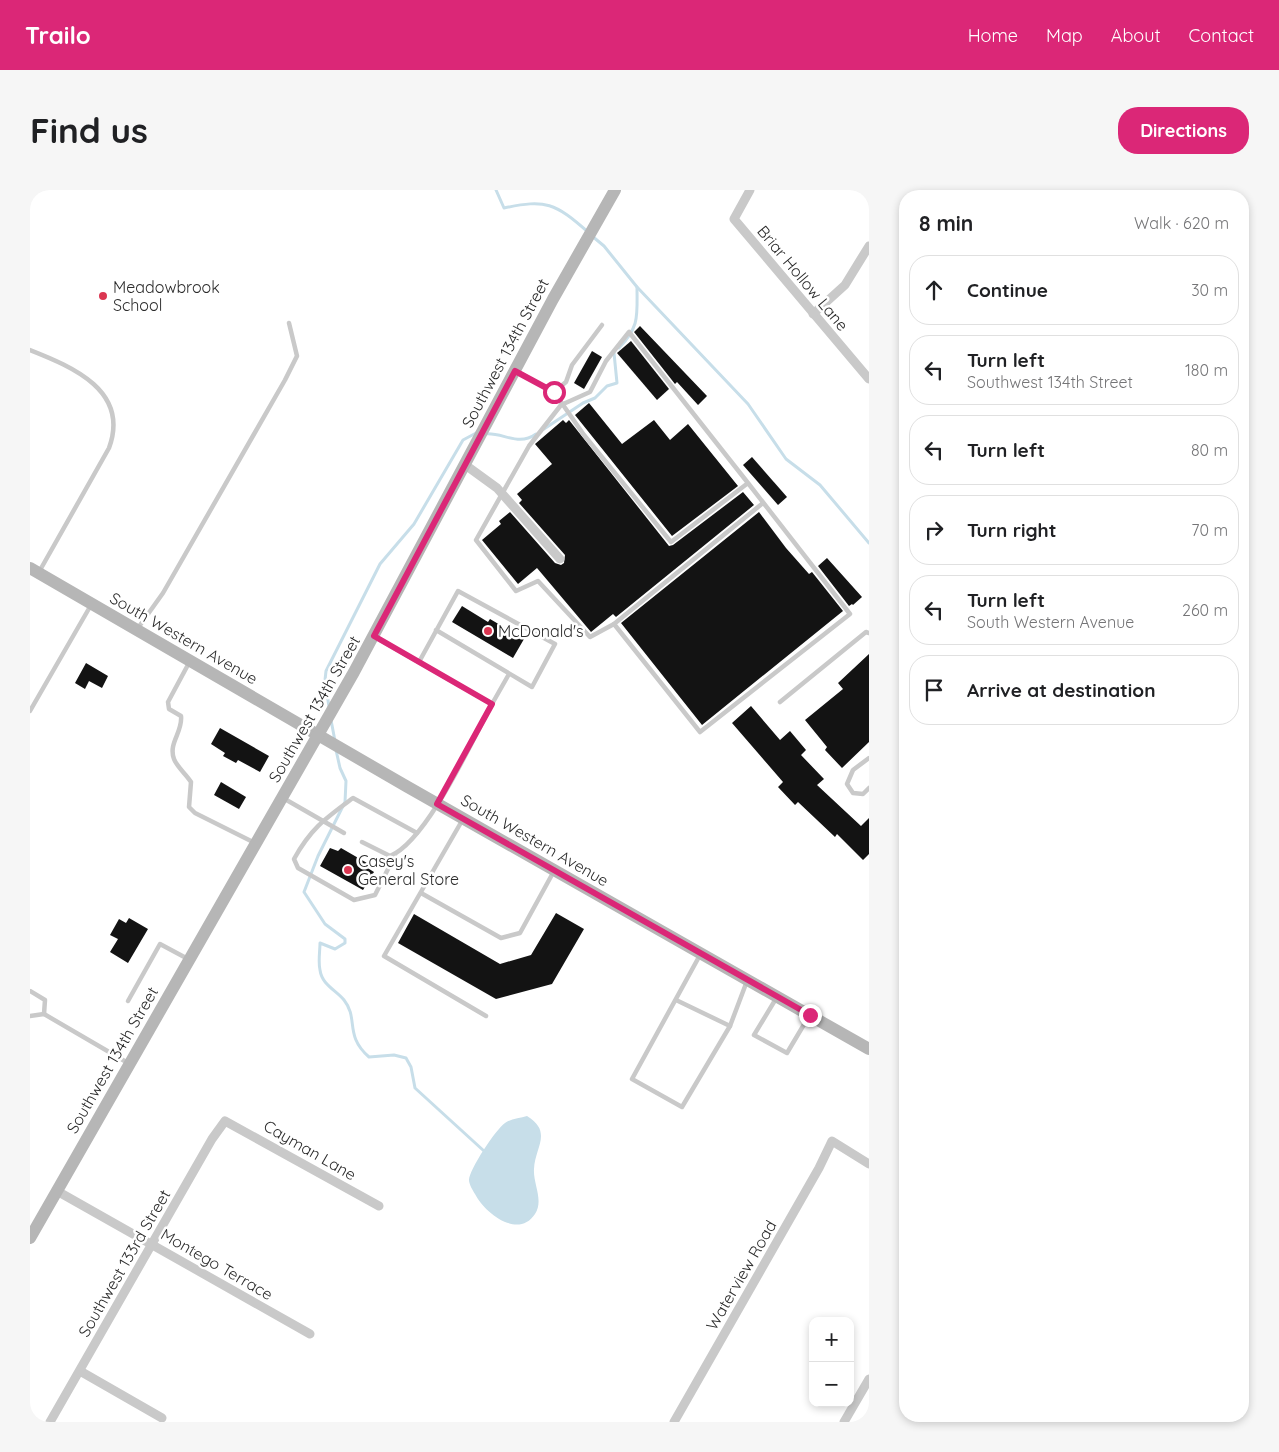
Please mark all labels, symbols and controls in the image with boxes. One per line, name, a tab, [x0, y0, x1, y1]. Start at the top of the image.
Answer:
text: Trailo	[25, 20, 91, 50]
text: Home	[968, 24, 1018, 47]
text: Map	[1046, 24, 1083, 47]
text: About	[1111, 24, 1161, 47]
text: Contact	[1189, 24, 1254, 47]
button: Directions	[1118, 107, 1249, 154]
text: Find us	[30, 108, 148, 152]
text: 8 min	[919, 210, 973, 236]
text: Walk · 620 m	[1134, 213, 1229, 233]
street label: Briar Hollow Lane	[753, 221, 853, 335]
street label: Southwest 134th Street	[457, 275, 553, 431]
icon: ahead	[920, 276, 948, 304]
place label: Meadowbrook School	[113, 277, 220, 315]
text: Continue	[967, 278, 1048, 302]
text: 30 m	[1191, 280, 1228, 300]
marker: Meadowbrook School	[97, 290, 109, 302]
text: Turn left	[967, 348, 1045, 372]
icon: left	[920, 356, 948, 384]
text: 180 m	[1185, 360, 1228, 380]
text: Southwest 134th Street	[967, 372, 1133, 392]
route start	[543, 381, 566, 404]
icon: left	[920, 436, 948, 464]
text: Turn left	[967, 438, 1045, 462]
text: 80 m	[1191, 440, 1228, 460]
icon: right	[920, 516, 948, 544]
text: Turn right	[967, 518, 1056, 542]
text: 70 m	[1191, 520, 1228, 540]
street label: South Western Avenue	[107, 588, 261, 688]
text: Turn left	[967, 588, 1045, 612]
icon: left	[920, 596, 948, 624]
text: 260 m	[1182, 600, 1228, 620]
text: South Western Avenue	[967, 612, 1134, 632]
place label: McDonald's	[498, 621, 584, 641]
marker: McDonald's	[482, 625, 494, 637]
street label: Southwest 134th Street	[264, 632, 364, 786]
icon: arrive	[920, 676, 948, 704]
text: Arrive at destination	[967, 678, 1156, 702]
street label: South Western Avenue	[458, 790, 612, 890]
place label: Casey's General Store	[358, 851, 459, 889]
marker: Casey's General Store	[342, 864, 354, 876]
street label: Southwest 134th Street	[62, 983, 162, 1137]
route end	[799, 1004, 822, 1027]
street label: Cayman Lane	[260, 1115, 360, 1185]
street label: Southwest 133rd Street	[74, 1186, 174, 1340]
street label: Waterview Road	[701, 1217, 781, 1333]
street label: Montego Terrace	[157, 1224, 277, 1304]
map controls	[809, 1317, 854, 1407]
button: +	[809, 1317, 854, 1362]
button: −	[809, 1362, 854, 1407]

